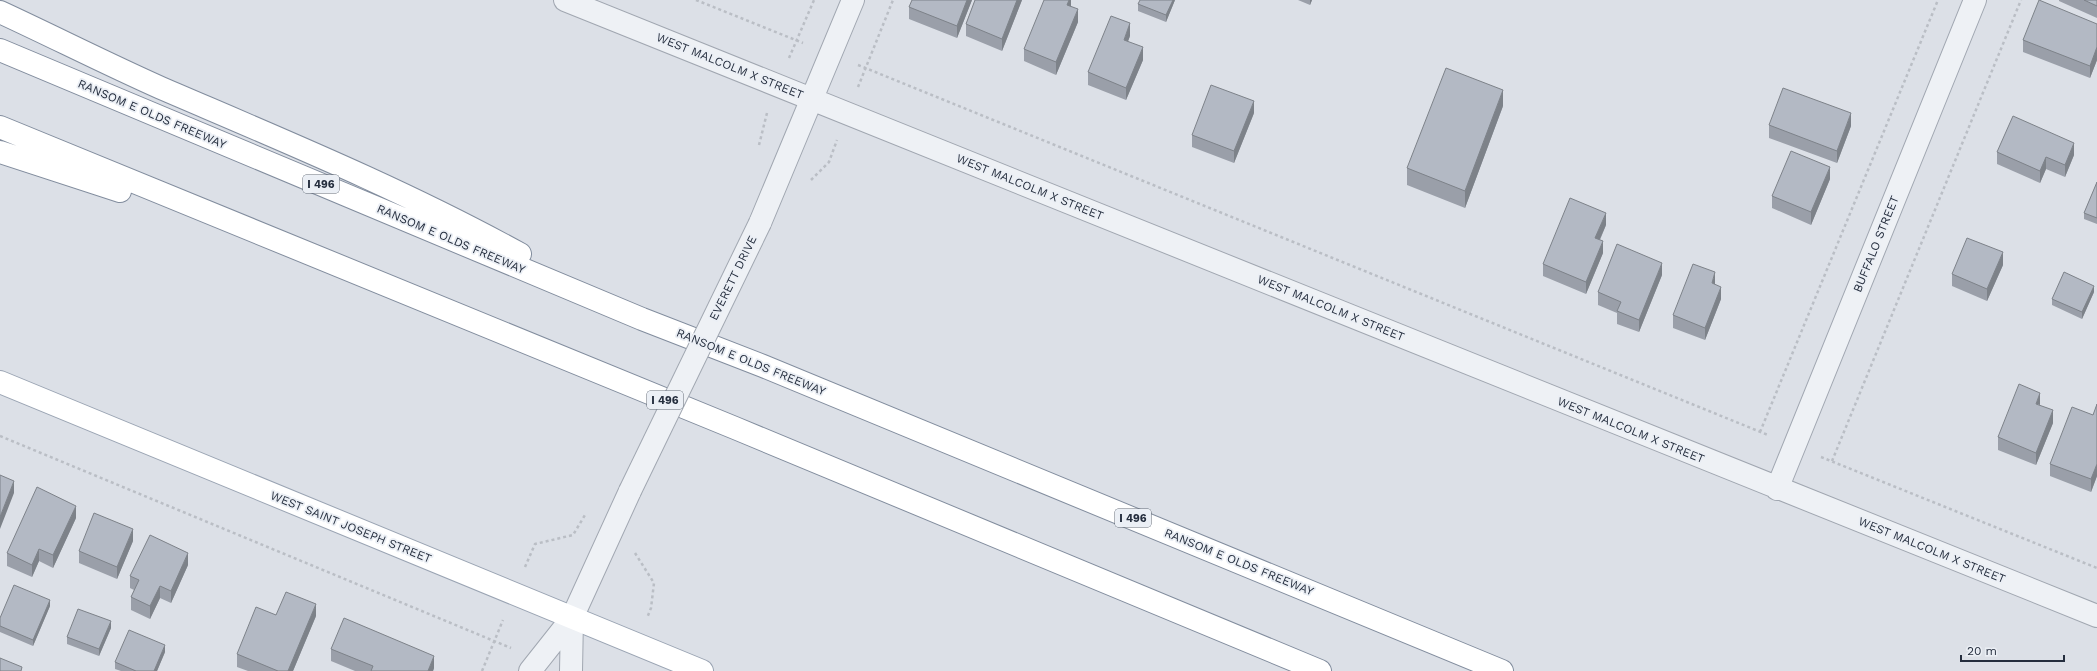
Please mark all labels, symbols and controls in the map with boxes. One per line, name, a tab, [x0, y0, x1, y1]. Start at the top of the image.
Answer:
street label: WEST MALCOLM X STREET	[654, 30, 806, 102]
street label: RANSOM E OLDS FREEWAY	[76, 76, 228, 152]
street label: WEST MALCOLM X STREET	[954, 151, 1106, 223]
road number: I 496	[303, 175, 339, 193]
street label: BUFFALO STREET	[1850, 194, 1902, 294]
street label: RANSOM E OLDS FREEWAY	[375, 201, 527, 277]
street label: EVERETT DRIVE	[706, 233, 760, 323]
street label: WEST MALCOLM X STREET	[1255, 272, 1407, 344]
street label: RANSOM E OLDS FREEWAY	[674, 326, 828, 398]
road number: I 496	[647, 391, 683, 409]
street label: WEST MALCOLM X STREET	[1555, 394, 1707, 466]
street label: WEST SAINT JOSEPH STREET	[268, 488, 434, 566]
road number: I 496	[1115, 509, 1151, 527]
street label: WEST MALCOLM X STREET	[1856, 514, 2008, 586]
street label: RANSOM E OLDS FREEWAY	[1162, 526, 1316, 598]
scale bar	[1961, 637, 2064, 663]
text: 20 m	[1967, 644, 1997, 658]

